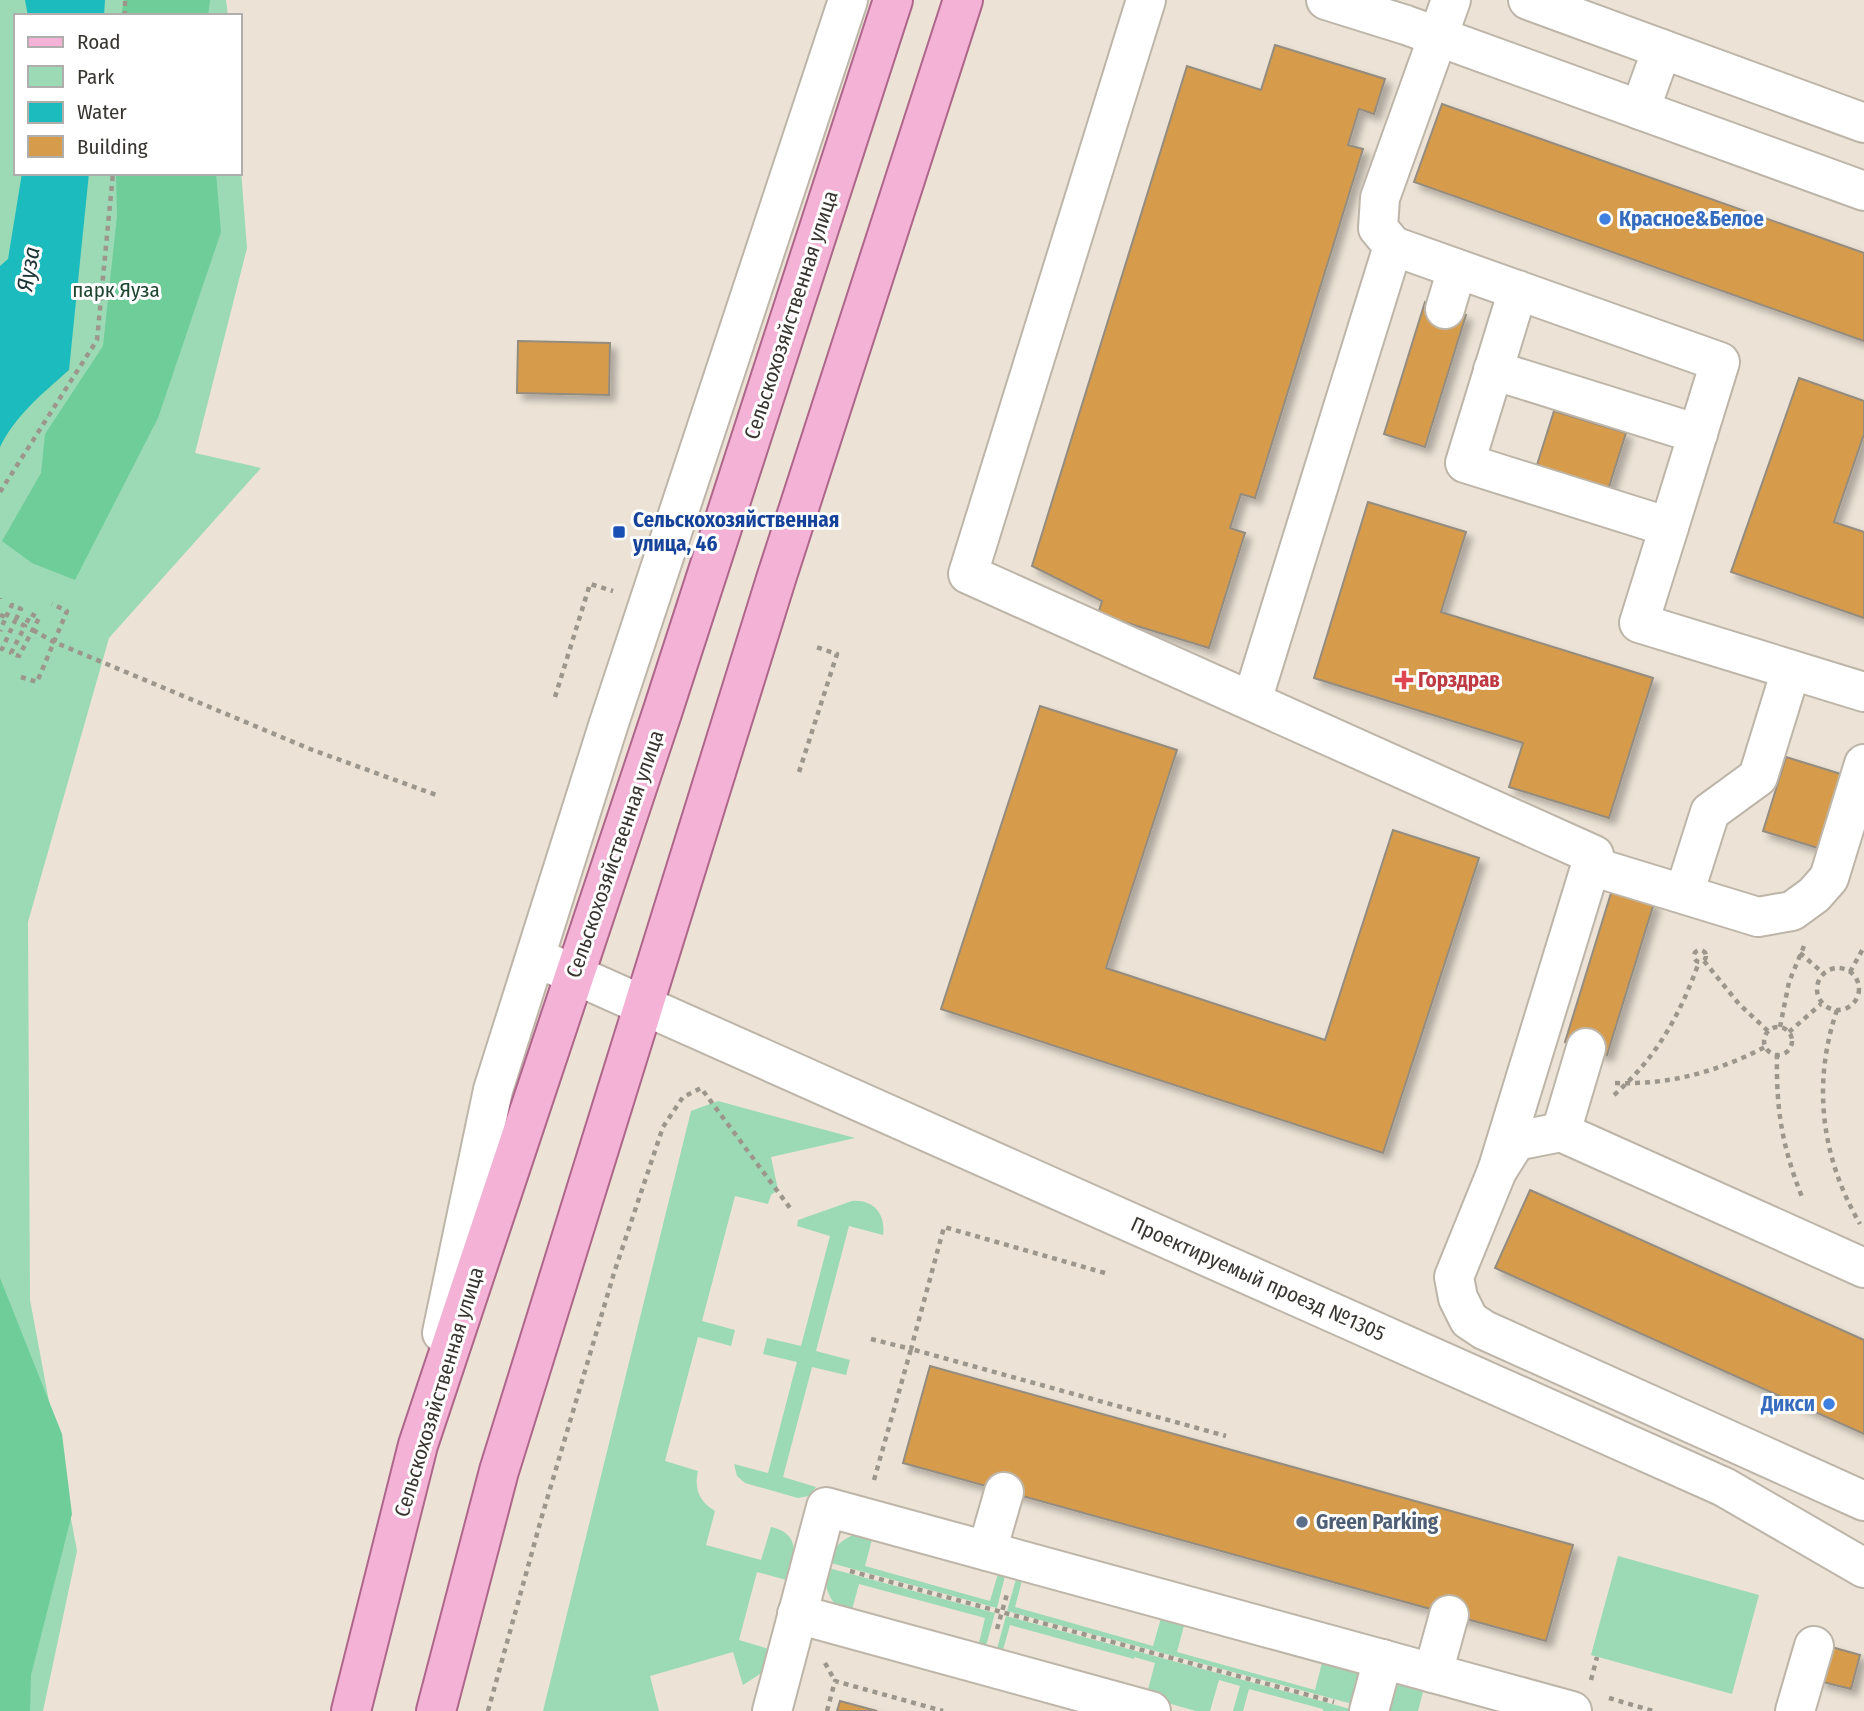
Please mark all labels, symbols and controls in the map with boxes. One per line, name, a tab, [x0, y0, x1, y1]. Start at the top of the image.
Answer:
legend	[14, 14, 242, 175]
text: Road	[77, 29, 121, 55]
text: Park	[77, 64, 115, 90]
text: Water	[77, 99, 127, 125]
text: Building	[77, 134, 148, 160]
street label: Сельскохозяйственная улица	[738, 187, 844, 443]
place label: Красное&Белое	[1619, 206, 1764, 232]
marker: Красное&Белое	[1597, 211, 1613, 227]
water label: Яуза	[10, 245, 46, 294]
park label: парк Яуза	[72, 277, 160, 303]
place label: Сельскохозяйственная улица, 46	[632, 507, 839, 557]
marker: Сельскохозяйственная улица, 46	[611, 524, 627, 540]
place label: Горздрав	[1418, 667, 1500, 693]
marker: Горздрав	[1396, 672, 1412, 688]
street label: Сельскохозяйственная улица	[560, 727, 670, 981]
street label: Проектируемый проезд №1305	[1127, 1211, 1389, 1347]
street label: Сельскохозяйственная улица	[389, 1264, 489, 1520]
place label: Дикси	[1760, 1391, 1815, 1417]
marker: Дикси	[1821, 1396, 1837, 1412]
place label: Green Parking	[1316, 1509, 1439, 1535]
marker: Green Parking	[1294, 1514, 1310, 1530]

